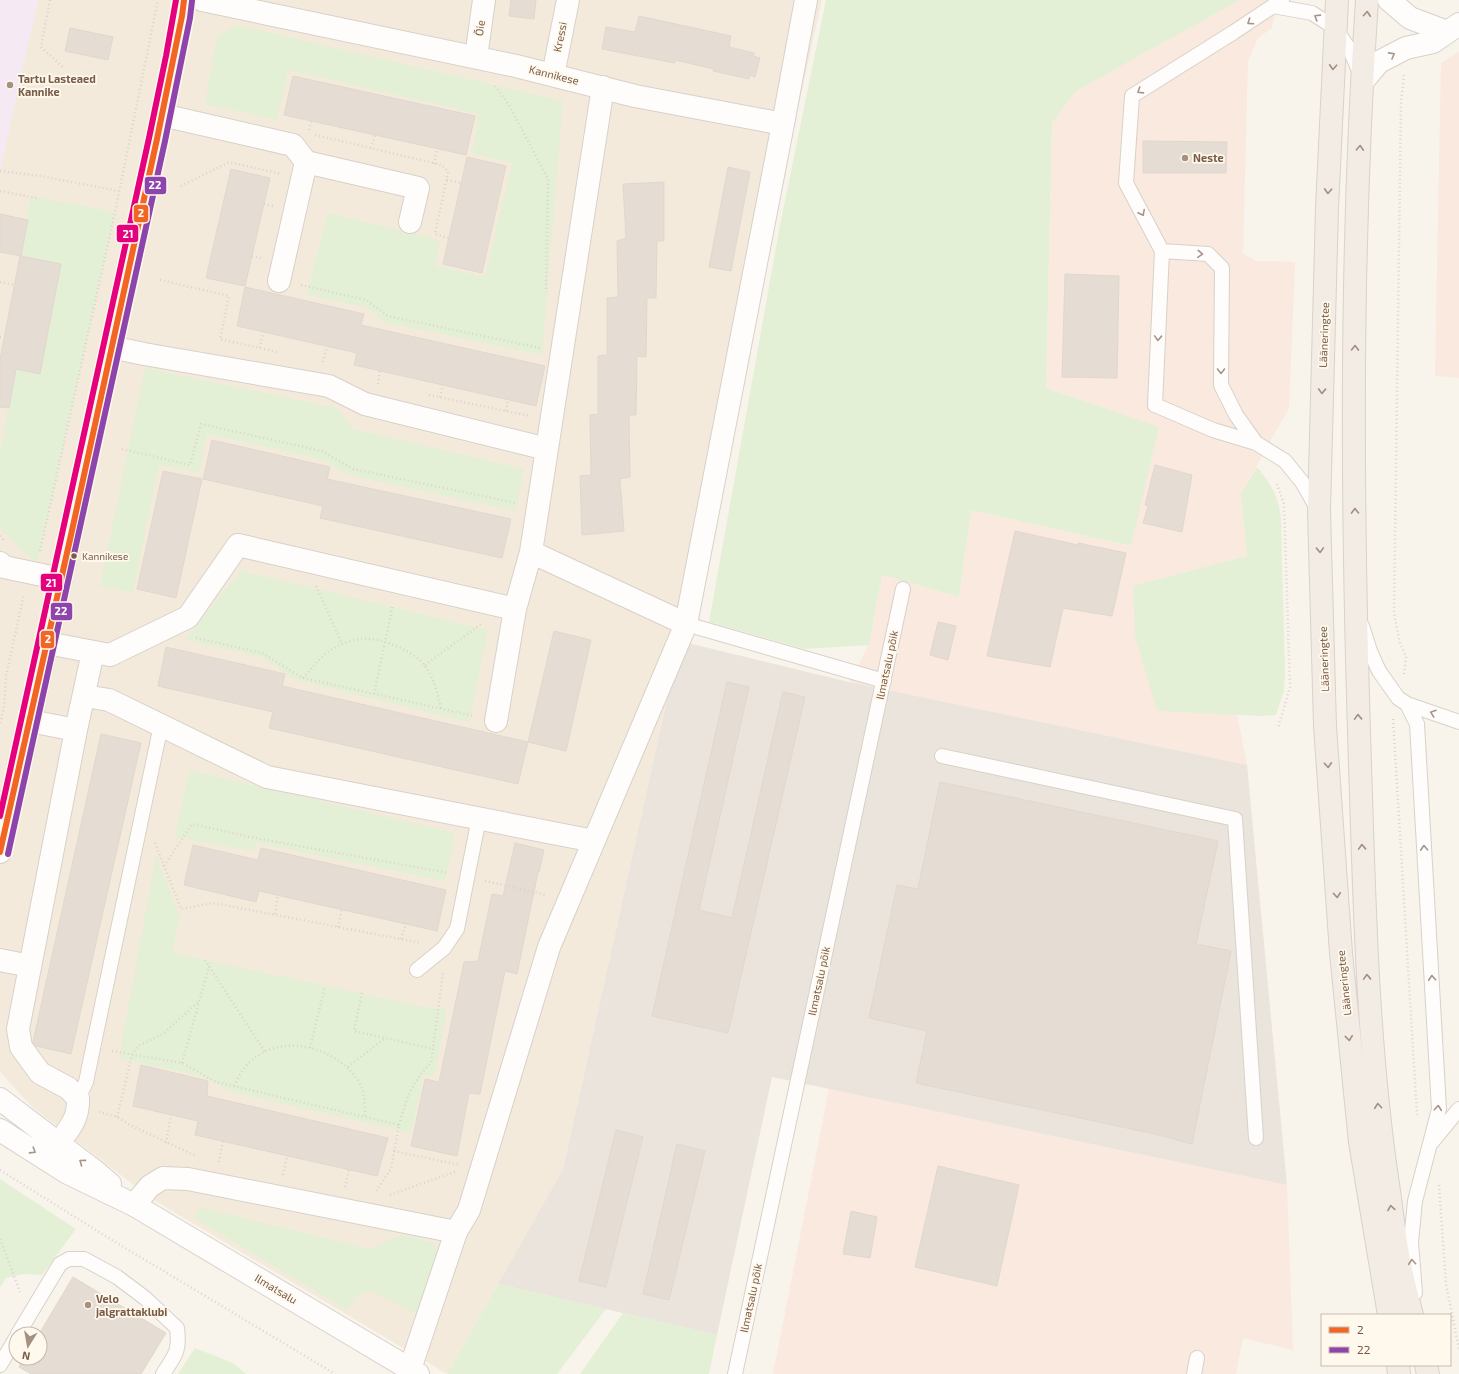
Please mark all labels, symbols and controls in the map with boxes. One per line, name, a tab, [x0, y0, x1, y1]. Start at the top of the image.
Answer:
one-way arrow	[1362, 11, 1371, 17]
one-way arrow	[1315, 15, 1322, 22]
one-way arrow	[1247, 17, 1254, 25]
street label: Õie	[472, 19, 487, 37]
street label: Kressi	[550, 21, 569, 53]
one-way arrow	[1388, 53, 1395, 60]
street label: Kannikese	[528, 62, 580, 87]
one-way arrow	[1329, 64, 1338, 70]
place label: Tartu Lasteaed Kannike	[18, 72, 96, 98]
marker: Tartu Lasteaed Kannike	[5, 80, 15, 90]
one-way arrow	[1137, 86, 1144, 94]
one-way arrow	[1356, 145, 1365, 151]
place label: Neste	[1193, 151, 1224, 164]
marker: Neste	[1180, 153, 1190, 163]
line badge: 22	[144, 176, 167, 195]
text: 22	[149, 178, 161, 191]
one-way arrow	[1323, 188, 1332, 194]
line badge: 2	[133, 204, 149, 223]
text: 2	[138, 206, 144, 219]
one-way arrow	[1137, 209, 1145, 216]
line badge: 21	[116, 224, 139, 243]
text: 21	[122, 227, 134, 240]
one-way arrow	[1197, 249, 1203, 258]
street label: Lääneringtee	[1316, 302, 1331, 368]
one-way arrow	[1154, 335, 1162, 341]
one-way arrow	[1351, 345, 1359, 351]
one-way arrow	[1217, 368, 1225, 374]
one-way arrow	[1318, 388, 1326, 394]
one-way arrow	[1351, 508, 1359, 514]
one-way arrow	[1316, 547, 1324, 553]
place label: Kannikese	[82, 550, 128, 562]
marker: Kannikese	[69, 551, 79, 561]
line badge: 21	[40, 573, 63, 592]
text: 21	[45, 576, 57, 589]
line badge: 22	[50, 602, 73, 621]
text: 22	[55, 604, 67, 617]
street label: Lääneringtee	[1316, 626, 1331, 692]
street label: Ilmatsalu põik	[873, 629, 900, 701]
line badge: 2	[40, 630, 55, 649]
text: 2	[45, 632, 51, 645]
one-way arrow	[1430, 709, 1437, 717]
one-way arrow	[1354, 714, 1362, 720]
one-way arrow	[1324, 762, 1333, 768]
one-way arrow	[1358, 844, 1367, 850]
one-way arrow	[1420, 845, 1429, 851]
one-way arrow	[1332, 892, 1341, 898]
street label: Ilmatsalu põik	[805, 945, 832, 1017]
street label: Lääneringtee	[1334, 950, 1353, 1016]
one-way arrow	[1363, 974, 1372, 980]
one-way arrow	[1427, 975, 1436, 981]
one-way arrow	[1345, 1035, 1354, 1041]
one-way arrow	[1374, 1103, 1383, 1109]
one-way arrow	[1434, 1104, 1443, 1111]
one-way arrow	[29, 1146, 36, 1154]
one-way arrow	[80, 1160, 87, 1167]
one-way arrow	[1387, 1205, 1396, 1211]
one-way arrow	[1408, 1259, 1417, 1265]
street label: Ilmatsalu põik	[737, 1262, 764, 1334]
street label: Ilmatsalu	[253, 1271, 300, 1306]
place label: Velo jalgrattaklubi	[96, 1292, 167, 1319]
marker: Velo jalgrattaklubi	[83, 1300, 93, 1310]
legend	[1321, 1314, 1451, 1366]
text: 2	[1357, 1322, 1364, 1336]
north arrow	[8, 1326, 48, 1366]
text: 22	[1357, 1342, 1371, 1356]
text: N	[21, 1349, 31, 1363]

